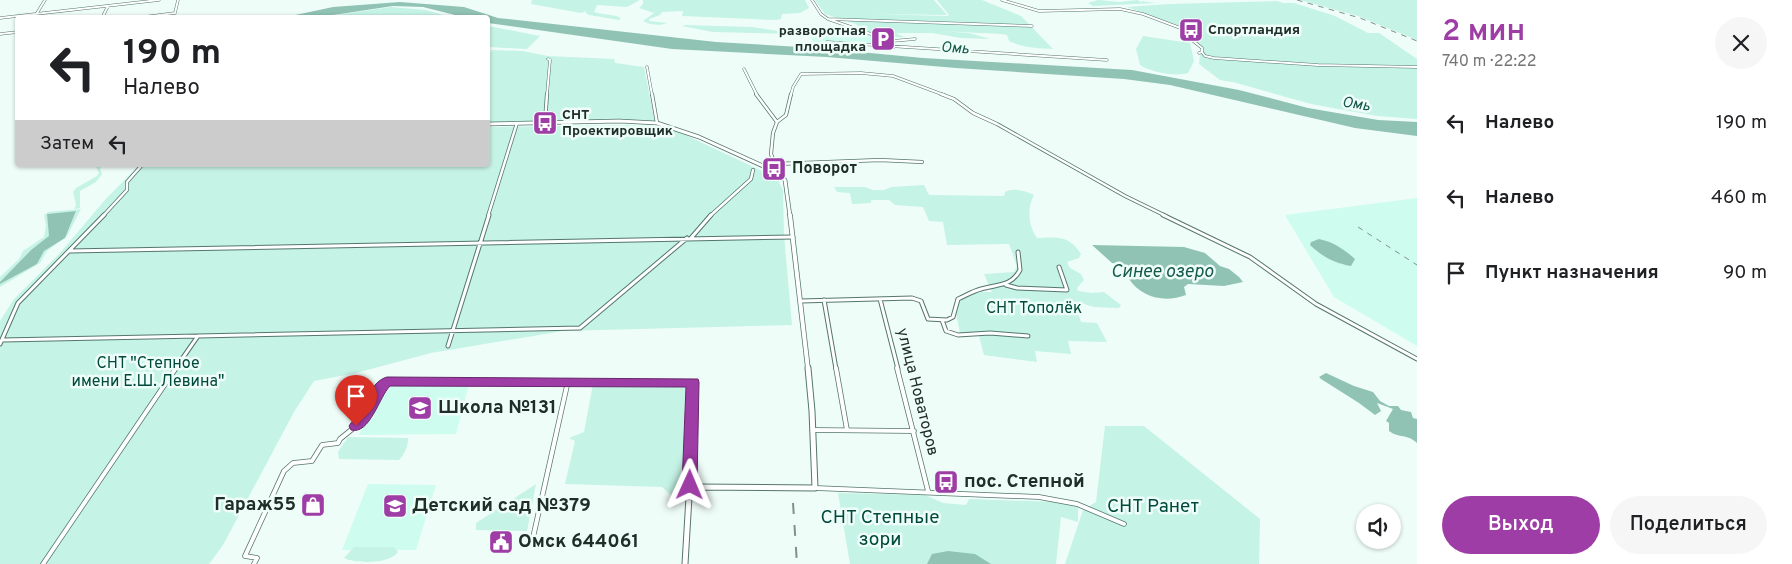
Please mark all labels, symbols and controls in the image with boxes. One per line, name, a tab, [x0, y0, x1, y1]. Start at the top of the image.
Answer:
text: 2 мин	[1442, 14, 1525, 51]
bus stop icon: Спортландия	[1178, 17, 1204, 43]
button: close	[1715, 17, 1767, 69]
place label: Спортландия	[1208, 22, 1300, 39]
place label: разворотная площадка	[779, 23, 866, 56]
parking icon: разворотная площадка	[870, 26, 896, 52]
text: 190 m	[123, 32, 221, 76]
icon: left	[40, 35, 105, 100]
water label: Омь	[940, 39, 970, 59]
text: 740 m · 22:22	[1442, 52, 1537, 72]
text: Налево	[123, 75, 200, 102]
water label: Омь	[1341, 93, 1372, 117]
place label: СНТ Проектировщик	[562, 107, 673, 140]
icon: left	[1442, 109, 1470, 137]
bus stop icon: СНТ Проектировщик	[532, 110, 558, 136]
text: Налево	[1485, 111, 1554, 135]
text: 190 m	[1716, 111, 1767, 135]
icon: left	[104, 130, 132, 158]
text: Затем	[40, 132, 94, 156]
bus stop icon: Поворот	[761, 156, 787, 182]
place label: Поворот	[792, 159, 857, 179]
icon: left	[1442, 184, 1470, 212]
text: Налево	[1485, 186, 1554, 210]
text: 460 m	[1711, 186, 1767, 210]
icon: arrive	[1442, 259, 1470, 287]
water label: Синее озеро	[1111, 261, 1214, 284]
text: Пункт назначения	[1485, 261, 1659, 285]
text: 90 m	[1723, 261, 1767, 285]
park label: СНТ Тополёк	[986, 299, 1082, 319]
street label: улица Новаторов	[891, 326, 943, 458]
park label: СНТ "Степное имени Е.Ш. Левина"	[72, 354, 224, 392]
pin	[335, 375, 377, 426]
icon: arrive	[342, 382, 370, 410]
school or university icon: Школа №131	[407, 395, 433, 421]
place label: Школа №131	[438, 396, 557, 420]
position arrow	[663, 458, 715, 510]
bus stop icon: пос. Степной	[933, 469, 959, 495]
place label: пос. Степной	[964, 470, 1085, 494]
shop icon: Гараж55	[300, 492, 326, 518]
place label: Гараж55	[214, 493, 296, 517]
school or university icon: Детский сад №379	[382, 493, 408, 519]
place label: Детский сад №379	[412, 494, 591, 518]
park label: СНТ Ранет	[1107, 495, 1199, 519]
button: Выход	[1442, 496, 1600, 554]
button: Поделиться	[1610, 496, 1767, 554]
map controls	[1356, 504, 1401, 549]
button: sound	[1356, 504, 1401, 549]
park label: СНТ Степные зори	[821, 506, 939, 552]
public building icon: Омск 644061	[488, 529, 514, 555]
place label: Омск 644061	[518, 530, 639, 554]

